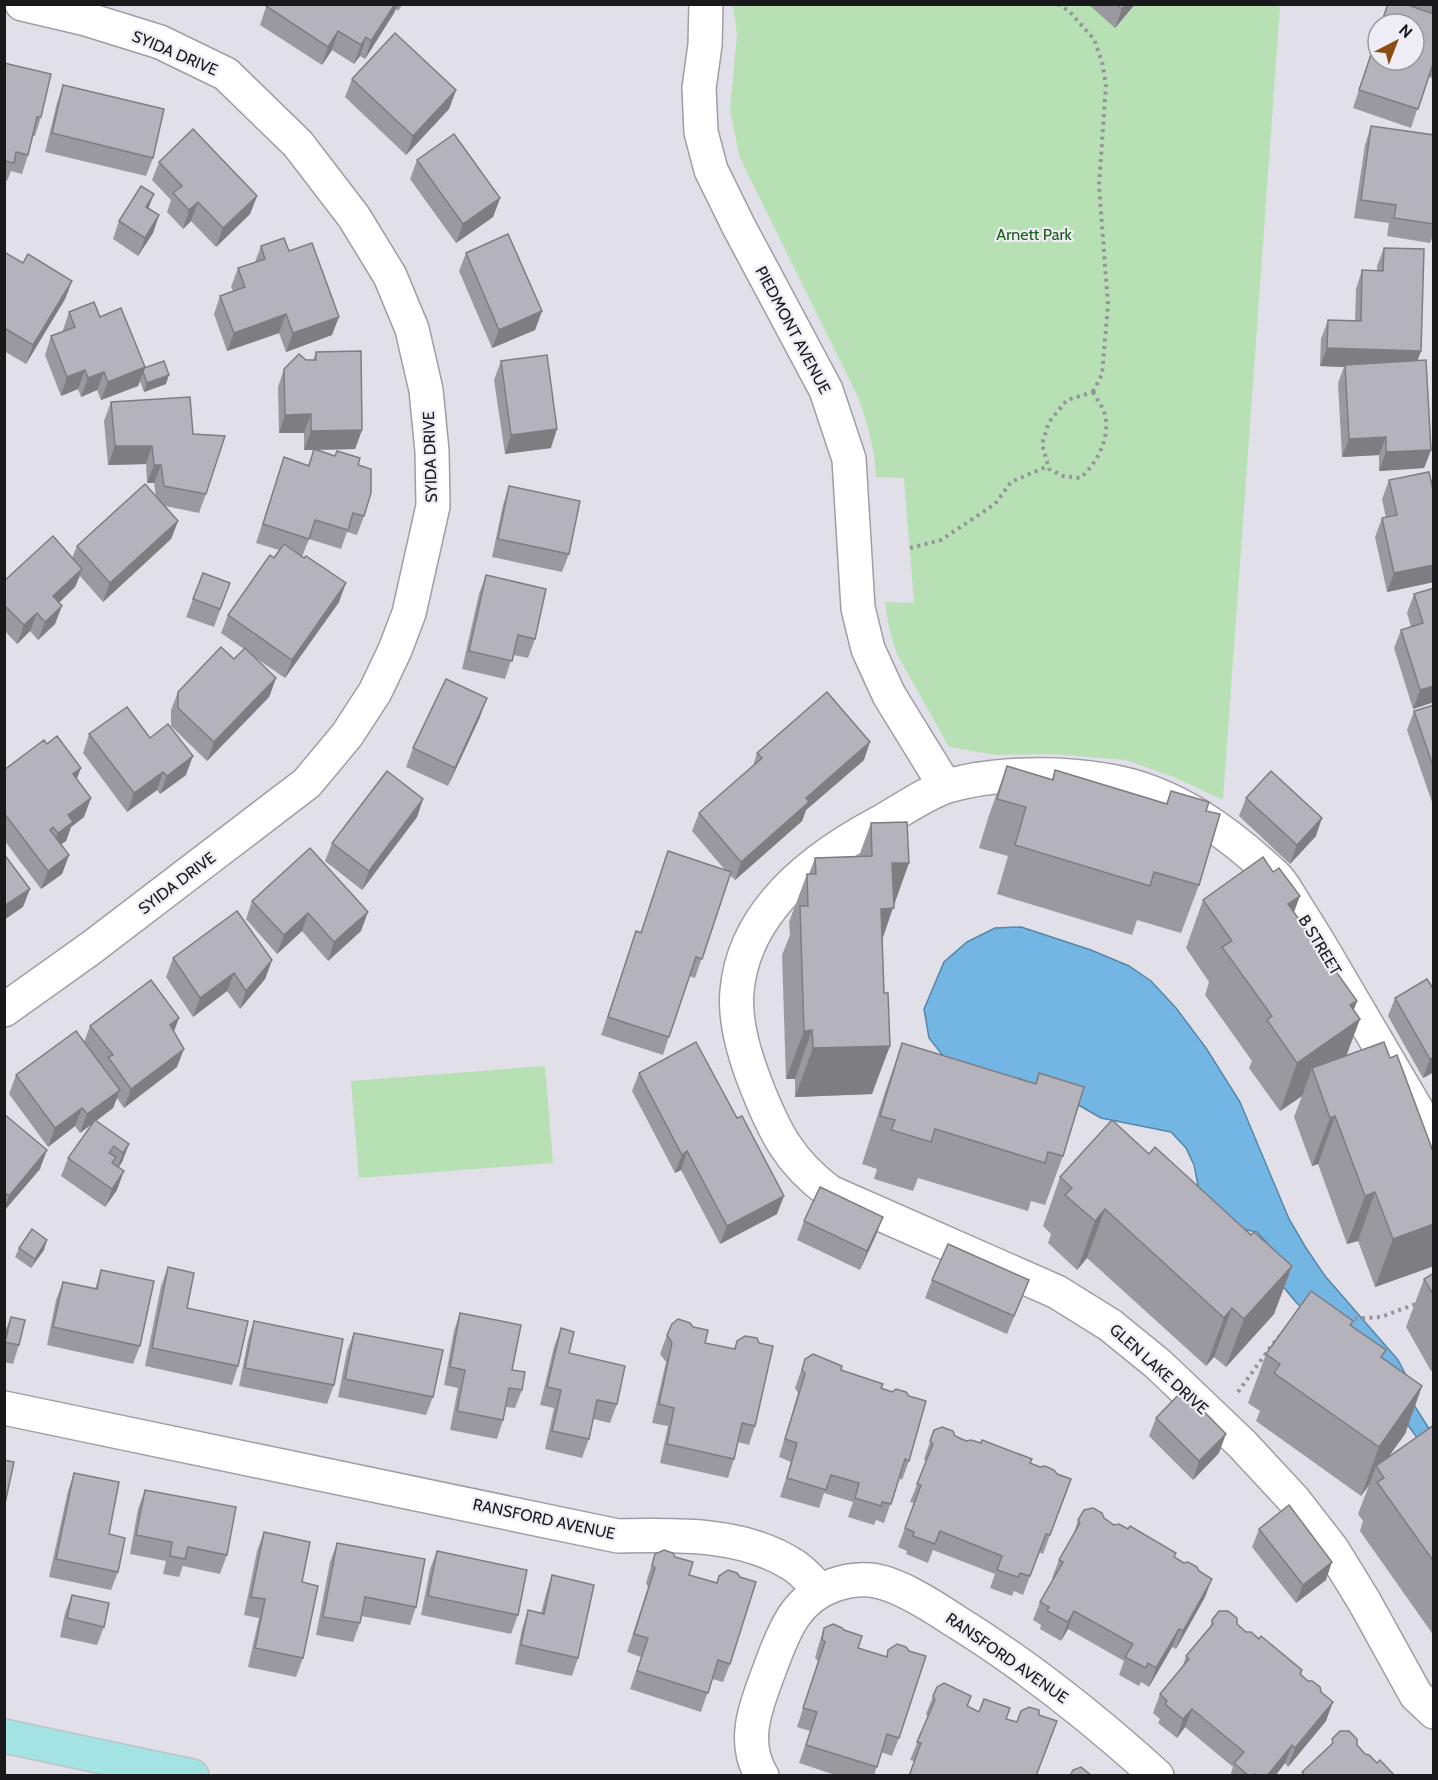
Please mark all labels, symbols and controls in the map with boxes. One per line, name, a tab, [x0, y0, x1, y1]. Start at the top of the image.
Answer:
north arrow	[1366, 12, 1426, 72]
text: N	[1395, 20, 1416, 42]
street label: SYIDA DRIVE	[129, 26, 221, 80]
park label: Arnett Park	[996, 225, 1072, 244]
street label: PIEDMONT AVENUE	[751, 263, 835, 397]
street label: SYIDA DRIVE	[419, 411, 441, 503]
street label: SYIDA DRIVE	[135, 848, 219, 918]
street label: B STREET	[1295, 911, 1346, 979]
street label: GLEN LAKE DRIVE	[1106, 1320, 1212, 1418]
street label: RANSFORD AVENUE	[471, 1495, 617, 1543]
street label: RANSFORD AVENUE	[942, 1609, 1072, 1707]

